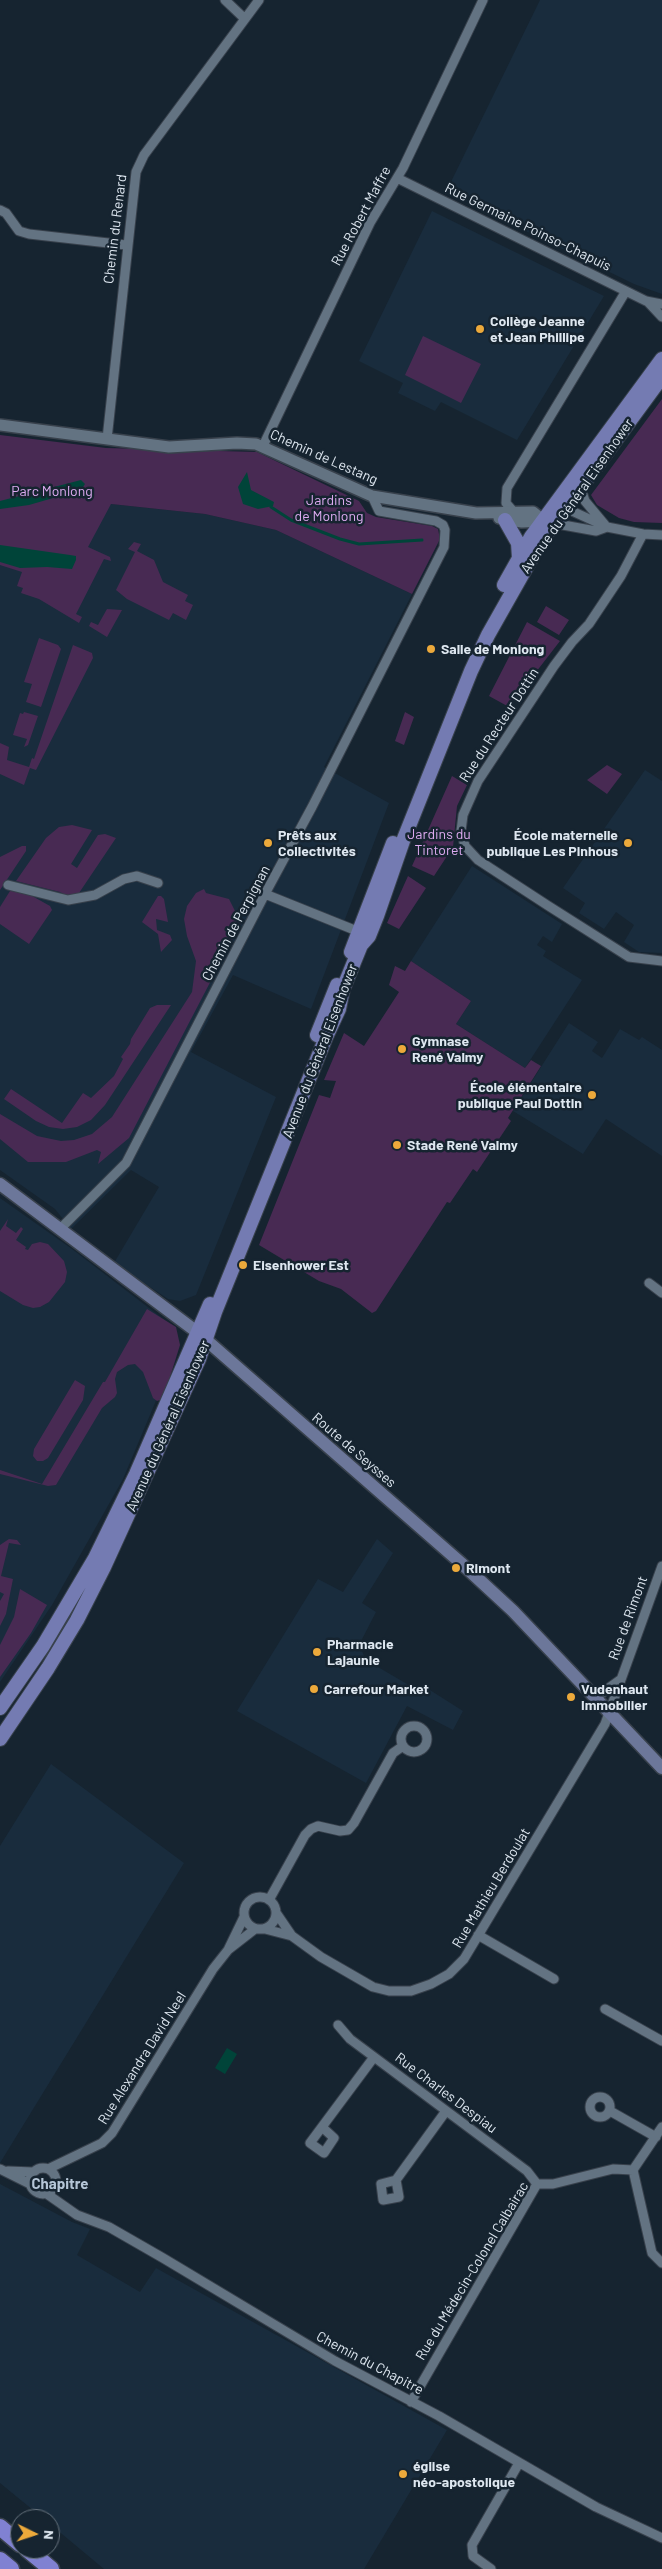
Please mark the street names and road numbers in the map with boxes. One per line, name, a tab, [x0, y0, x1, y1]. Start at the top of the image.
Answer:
street label: Rue Robert Maffre	[328, 163, 394, 269]
street label: Chemin du Renard	[100, 173, 130, 285]
street label: Rue Germaine Poinso-Chapuis	[442, 179, 614, 275]
street label: Avenue du Général Eisenhower	[517, 415, 637, 577]
street label: Chemin de Lestang	[268, 426, 380, 488]
street label: Rue du Recteur Dottin	[456, 665, 542, 785]
street label: Chemin de Perpignan	[198, 862, 274, 984]
street label: Avenue du Général Eisenhower	[279, 961, 361, 1141]
street label: Avenue du Général Eisenhower	[123, 1338, 213, 1514]
street label: Route de Seysses	[309, 1409, 399, 1491]
street label: Rue de Rimont	[605, 1574, 651, 1662]
street label: Rue Mathieu Berdoulat	[449, 1825, 533, 1951]
street label: Rue Alexandra David Neel	[94, 1989, 190, 2127]
street label: Rue Charles Despiau	[392, 2049, 500, 2137]
street label: Rue du Médecin-Colonel Calbairac	[412, 2179, 532, 2363]
street label: Chemin du Chapitre	[314, 2328, 426, 2398]

